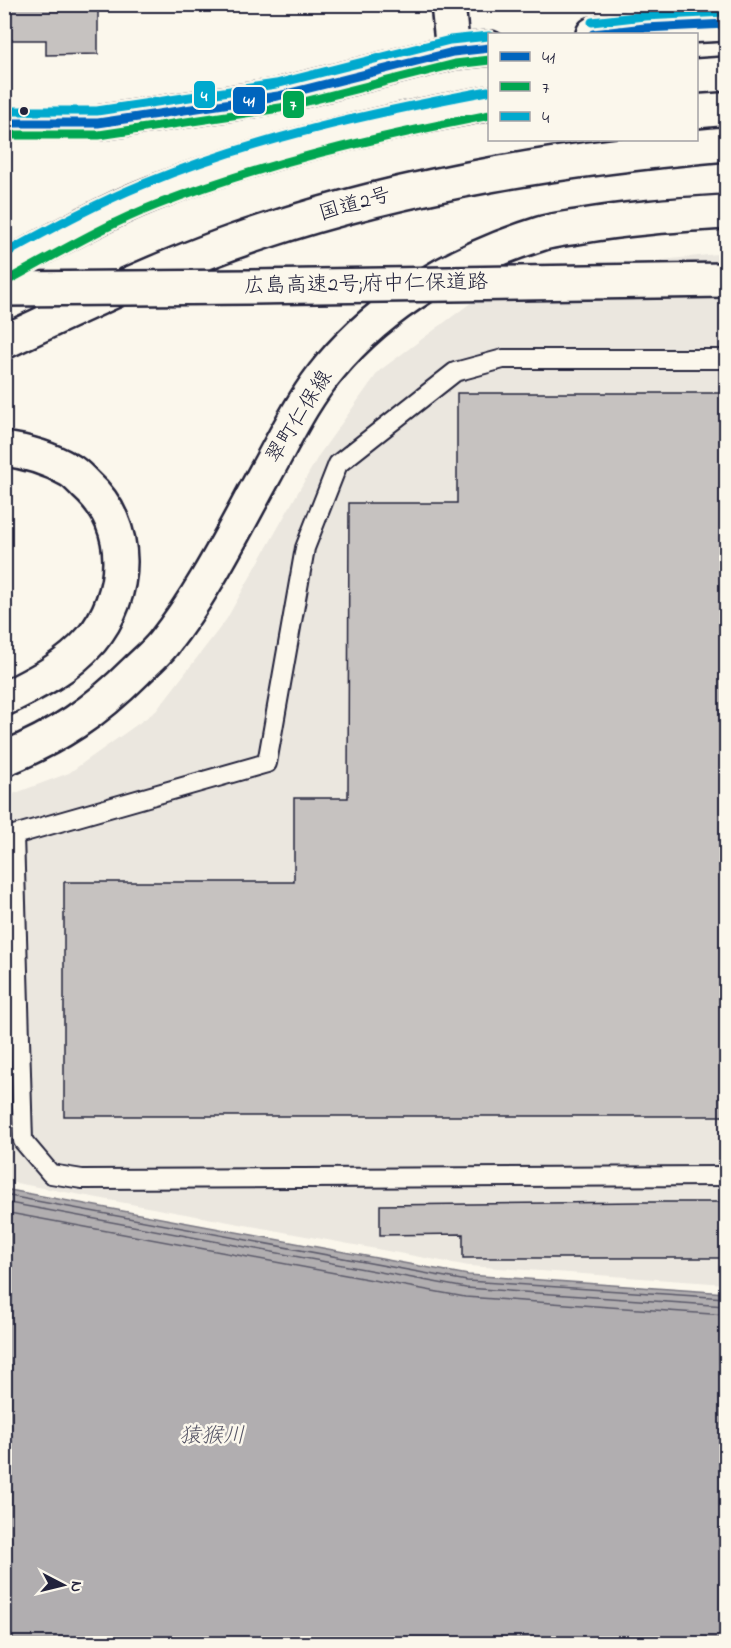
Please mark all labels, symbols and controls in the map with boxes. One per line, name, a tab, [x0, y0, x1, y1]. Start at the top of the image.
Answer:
legend	[488, 33, 698, 141]
text: 41	[542, 46, 555, 72]
text: 7	[542, 76, 550, 102]
line badge: 4	[193, 80, 216, 109]
text: 4	[200, 85, 208, 109]
line badge: 41	[232, 86, 266, 115]
text: 41	[242, 90, 256, 114]
line badge: 7	[282, 90, 305, 119]
text: 7	[290, 94, 297, 118]
unlabelled marker	[18, 105, 30, 117]
text: 4	[542, 106, 550, 132]
street label: 国道2号	[316, 180, 394, 230]
street label: 広島高速2号;府中仁保道路	[244, 268, 488, 302]
street label: 翠町仁保線	[259, 365, 341, 469]
water label: 猿猴川	[179, 1421, 245, 1453]
north arrow	[33, 1555, 93, 1615]
text: N	[63, 1580, 88, 1594]

